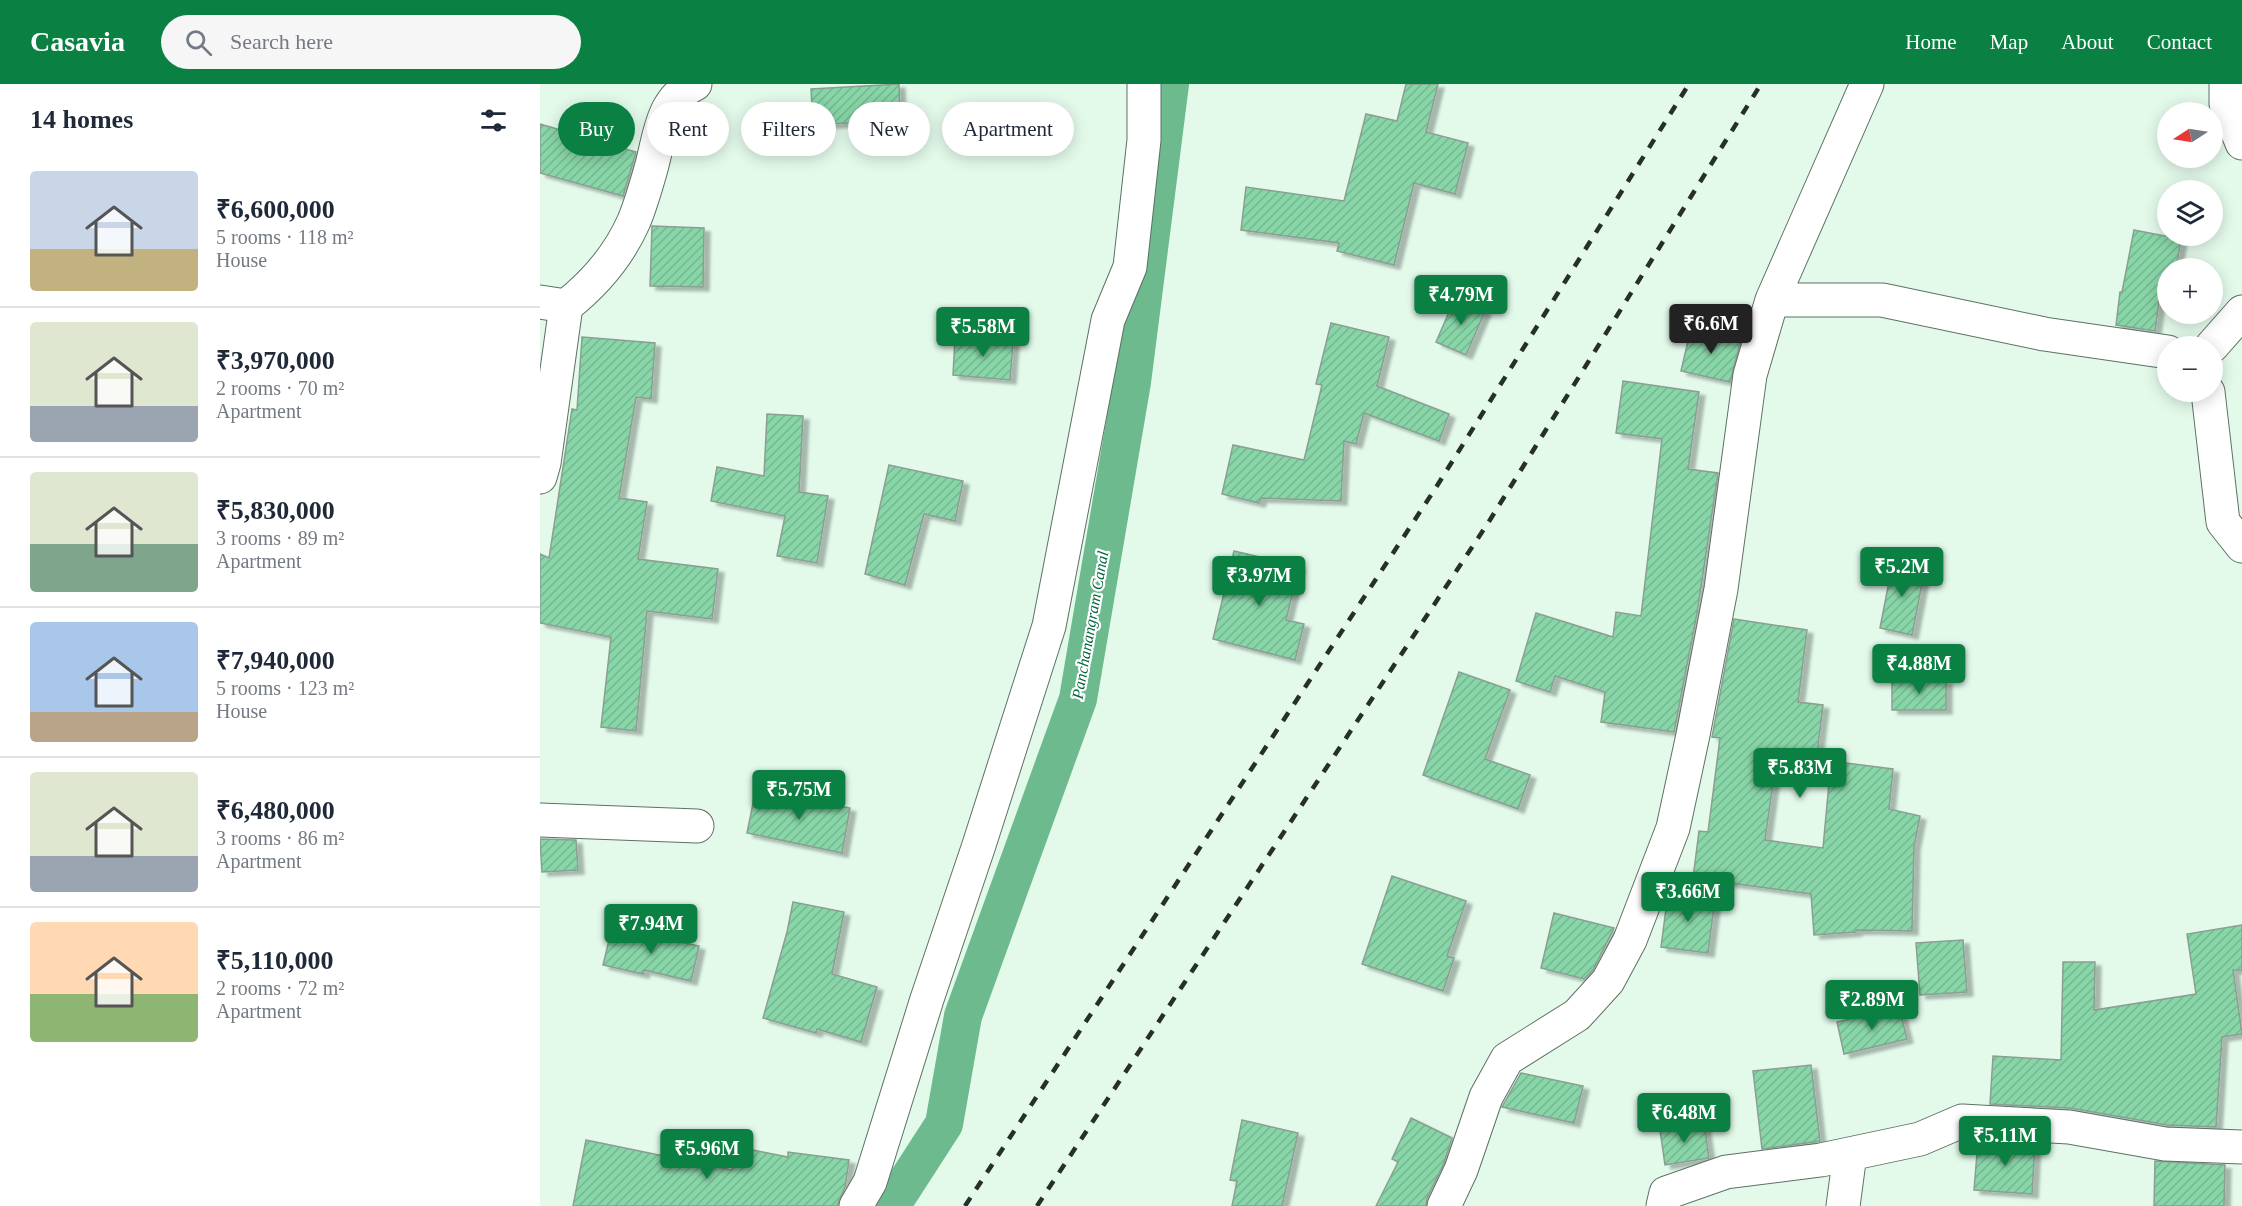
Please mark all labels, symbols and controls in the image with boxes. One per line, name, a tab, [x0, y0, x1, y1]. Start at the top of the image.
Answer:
search box	[161, 15, 581, 69]
text: Casavia	[30, 26, 125, 57]
icon: search	[182, 26, 215, 59]
text: Search here	[230, 29, 333, 54]
text: Home	[1905, 30, 1957, 54]
text: Map	[1990, 30, 2028, 54]
text: About	[2061, 30, 2114, 54]
text: Contact	[2147, 30, 2212, 54]
chip: Buy	[558, 102, 635, 156]
chip: Rent	[647, 102, 729, 156]
chip: Filters	[741, 102, 836, 156]
chip: New	[848, 102, 930, 156]
chip: Apartment	[942, 102, 1074, 156]
north arrow	[2157, 102, 2223, 168]
map controls	[2157, 102, 2223, 402]
icon: filters	[477, 104, 510, 137]
text: 14 homes	[30, 105, 133, 134]
button: layers	[2157, 180, 2223, 246]
icon: home	[78, 195, 150, 267]
text: ₹6,600,000	[216, 195, 335, 224]
text: 5 rooms · 118 m²	[216, 226, 353, 248]
text: House	[216, 249, 267, 271]
button: +	[2157, 258, 2223, 324]
pin: ₹4.79M	[1412, 275, 1510, 326]
text: ₹4.79M	[1428, 283, 1494, 305]
pin: ₹6.6M	[1669, 304, 1753, 355]
pin: ₹5.58M	[934, 307, 1032, 358]
text: ₹6.6M	[1683, 312, 1739, 334]
text: ₹5.58M	[950, 315, 1016, 337]
button: −	[2157, 336, 2223, 402]
icon: home	[78, 346, 150, 418]
text: ₹3,970,000	[216, 346, 335, 375]
text: 2 rooms · 70 m²	[216, 377, 344, 399]
text: Apartment	[216, 400, 302, 422]
icon: home	[78, 496, 150, 568]
text: ₹5,830,000	[216, 496, 335, 525]
text: 3 rooms · 89 m²	[216, 527, 344, 549]
pin: ₹5.2M	[1860, 547, 1944, 598]
water label: Panchanangram Canal	[1068, 549, 1112, 701]
text: Apartment	[216, 550, 302, 572]
text: ₹5.2M	[1874, 555, 1930, 577]
pin: ₹3.97M	[1210, 556, 1308, 607]
text: ₹3.97M	[1226, 564, 1292, 586]
pin: ₹4.88M	[1870, 644, 1968, 695]
icon: home	[78, 646, 150, 718]
text: ₹7,940,000	[216, 646, 335, 675]
text: ₹4.88M	[1886, 652, 1952, 674]
text: 5 rooms · 123 m²	[216, 677, 354, 699]
text: House	[216, 700, 267, 722]
pin: ₹5.83M	[1751, 748, 1849, 799]
text: ₹5.83M	[1767, 756, 1833, 778]
pin: ₹5.75M	[750, 770, 848, 821]
text: ₹5.75M	[766, 778, 832, 800]
icon: home	[78, 796, 150, 868]
text: ₹6,480,000	[216, 796, 335, 825]
text: 3 rooms · 86 m²	[216, 827, 344, 849]
text: Apartment	[216, 850, 302, 872]
pin: ₹3.66M	[1639, 872, 1737, 923]
text: ₹3.66M	[1655, 880, 1721, 902]
pin: ₹7.94M	[602, 904, 700, 955]
text: ₹7.94M	[618, 912, 684, 934]
icon: home	[78, 946, 150, 1018]
text: ₹5,110,000	[216, 946, 333, 975]
text: 2 rooms · 72 m²	[216, 977, 344, 999]
pin: ₹2.89M	[1823, 980, 1921, 1031]
text: ₹2.89M	[1839, 988, 1905, 1010]
text: Apartment	[216, 1000, 302, 1022]
pin: ₹6.48M	[1635, 1093, 1733, 1144]
text: ₹6.48M	[1651, 1101, 1717, 1123]
pin: ₹5.11M	[1956, 1116, 2054, 1167]
text: ₹5.11M	[1973, 1124, 2037, 1146]
pin: ₹5.96M	[658, 1129, 756, 1180]
text: ₹5.96M	[674, 1137, 740, 1159]

